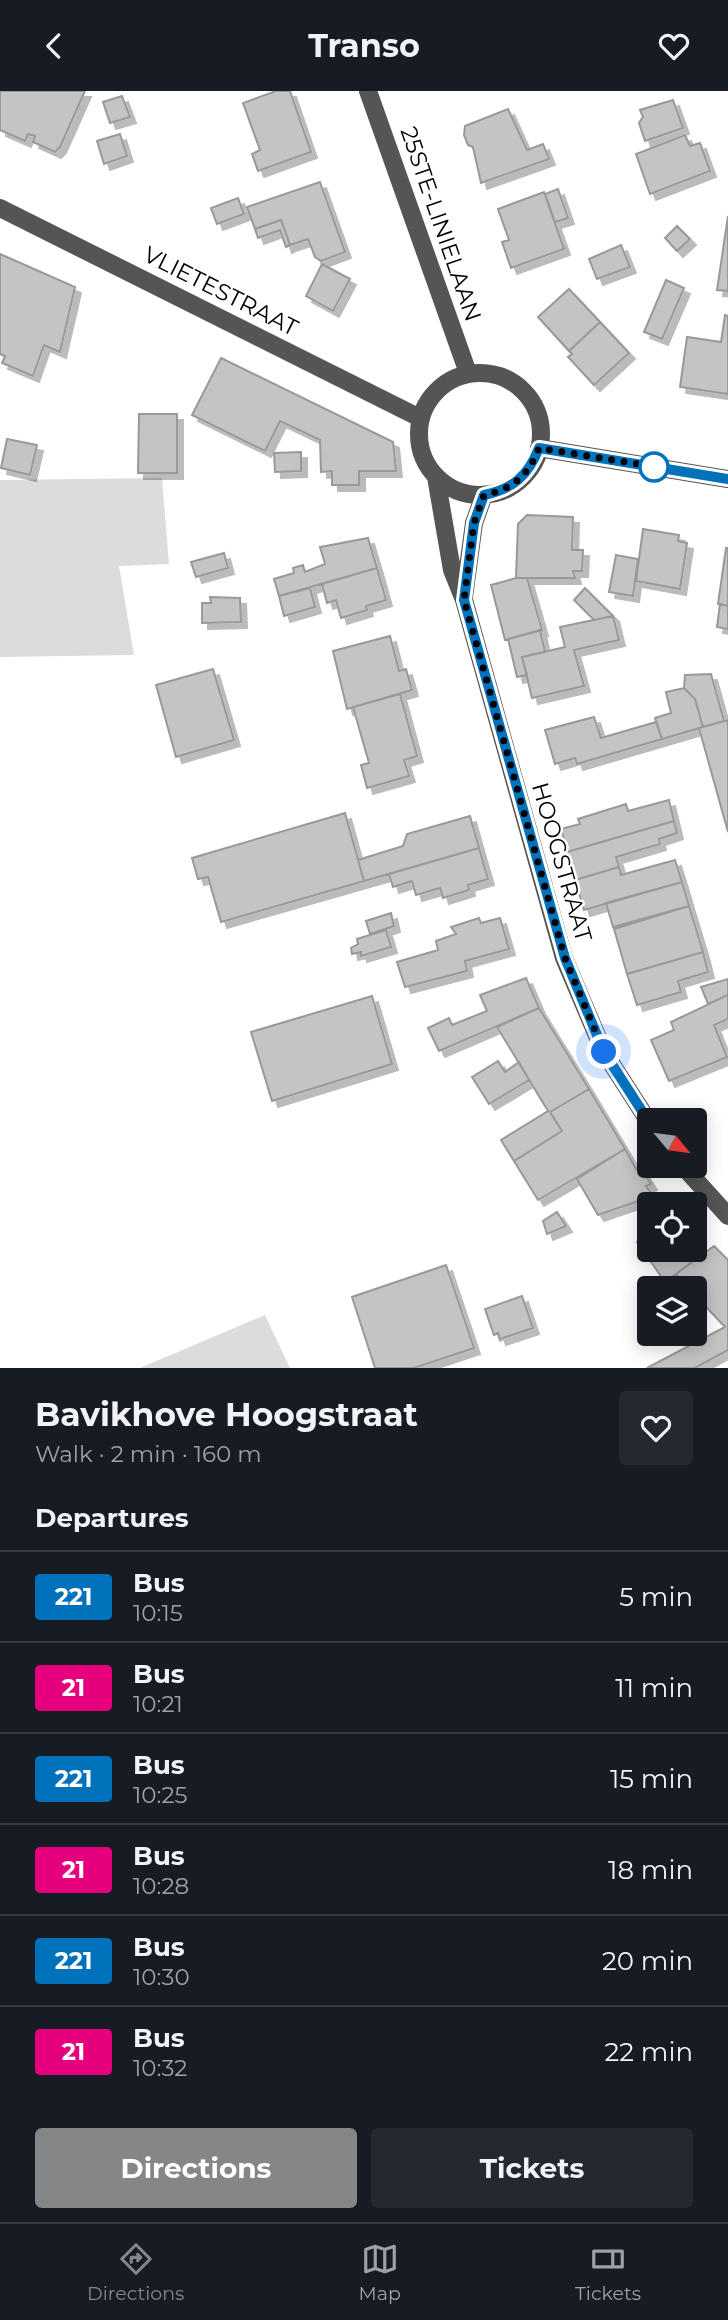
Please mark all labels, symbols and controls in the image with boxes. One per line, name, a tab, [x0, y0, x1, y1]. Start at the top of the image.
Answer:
text: Transo	[308, 26, 420, 65]
icon: back	[35, 27, 73, 65]
icon: heart	[655, 27, 693, 65]
street label: 25STE-LINIELAAN	[395, 123, 487, 325]
street label: VLIETESTRAAT	[139, 240, 304, 342]
unlabelled marker	[639, 452, 669, 482]
street label: HOOGSTRAAT	[526, 779, 598, 946]
your location	[586, 1034, 621, 1069]
north arrow	[637, 1108, 707, 1178]
map controls	[637, 1108, 707, 1346]
button: locate	[637, 1192, 707, 1262]
button: layers	[637, 1276, 707, 1346]
button: heart	[619, 1391, 693, 1465]
text: Bavikhove Hoogstraat	[35, 1394, 418, 1434]
text: Walk · 2 min · 160 m	[35, 1440, 262, 1468]
text: Departures	[35, 1502, 189, 1534]
text: Bus	[133, 1567, 185, 1599]
text: 5 min	[619, 1581, 693, 1613]
text: 221	[55, 1582, 92, 1611]
text: 10:15	[133, 1599, 183, 1627]
text: Bus	[133, 1658, 185, 1690]
text: 11 min	[615, 1672, 693, 1704]
text: 21	[62, 1673, 85, 1702]
text: 10:21	[133, 1690, 183, 1718]
text: Bus	[133, 1749, 185, 1781]
text: 15 min	[610, 1763, 693, 1795]
text: 221	[55, 1764, 92, 1793]
text: 10:25	[133, 1781, 188, 1809]
text: Bus	[133, 1840, 185, 1872]
text: 18 min	[608, 1854, 693, 1886]
text: 21	[62, 1855, 85, 1884]
text: 10:28	[133, 1872, 189, 1900]
text: Bus	[133, 1931, 185, 1963]
text: 20 min	[602, 1945, 693, 1977]
text: 221	[55, 1946, 92, 1975]
text: 10:30	[133, 1963, 190, 1991]
text: Bus	[133, 2022, 185, 2054]
text: 22 min	[604, 2036, 693, 2068]
text: 21	[62, 2037, 85, 2066]
text: 10:32	[133, 2054, 187, 2082]
button: Directions	[35, 2128, 357, 2208]
button: Tickets	[371, 2128, 693, 2208]
tab: Directions	[87, 2240, 184, 2305]
tab: Map	[359, 2240, 401, 2305]
tab: Tickets	[575, 2240, 641, 2305]

